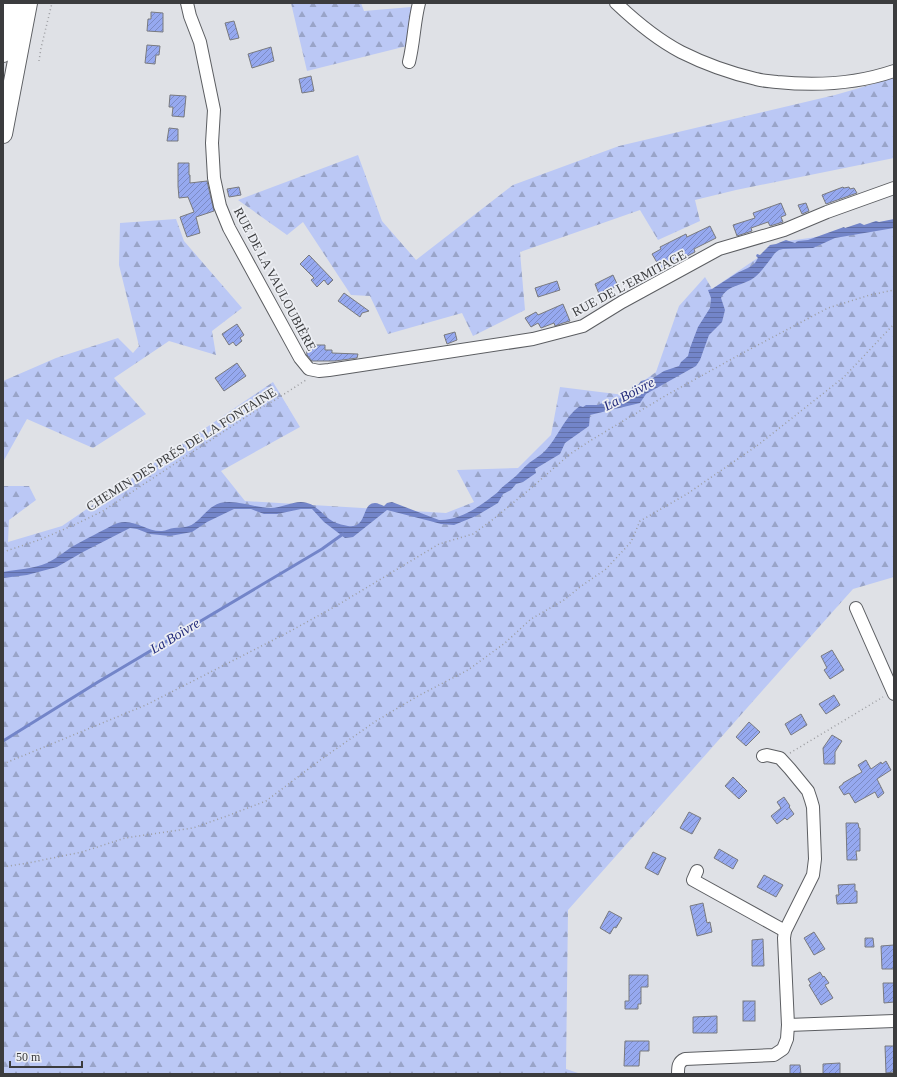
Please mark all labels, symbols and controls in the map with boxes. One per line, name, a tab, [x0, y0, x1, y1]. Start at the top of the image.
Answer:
street label: RUE DE LA VAULOUBIÈRE	[231, 205, 319, 353]
street label: RUE DE L’ERMITAGE	[569, 247, 689, 319]
water label: La Boivre	[600, 374, 657, 414]
street label: CHEMIN DES PRÉS DE LA FONTAINE	[83, 384, 279, 514]
water label: La Boivre	[147, 615, 202, 657]
scale bar	[10, 1043, 82, 1069]
text: 50 m	[16, 1050, 41, 1064]

